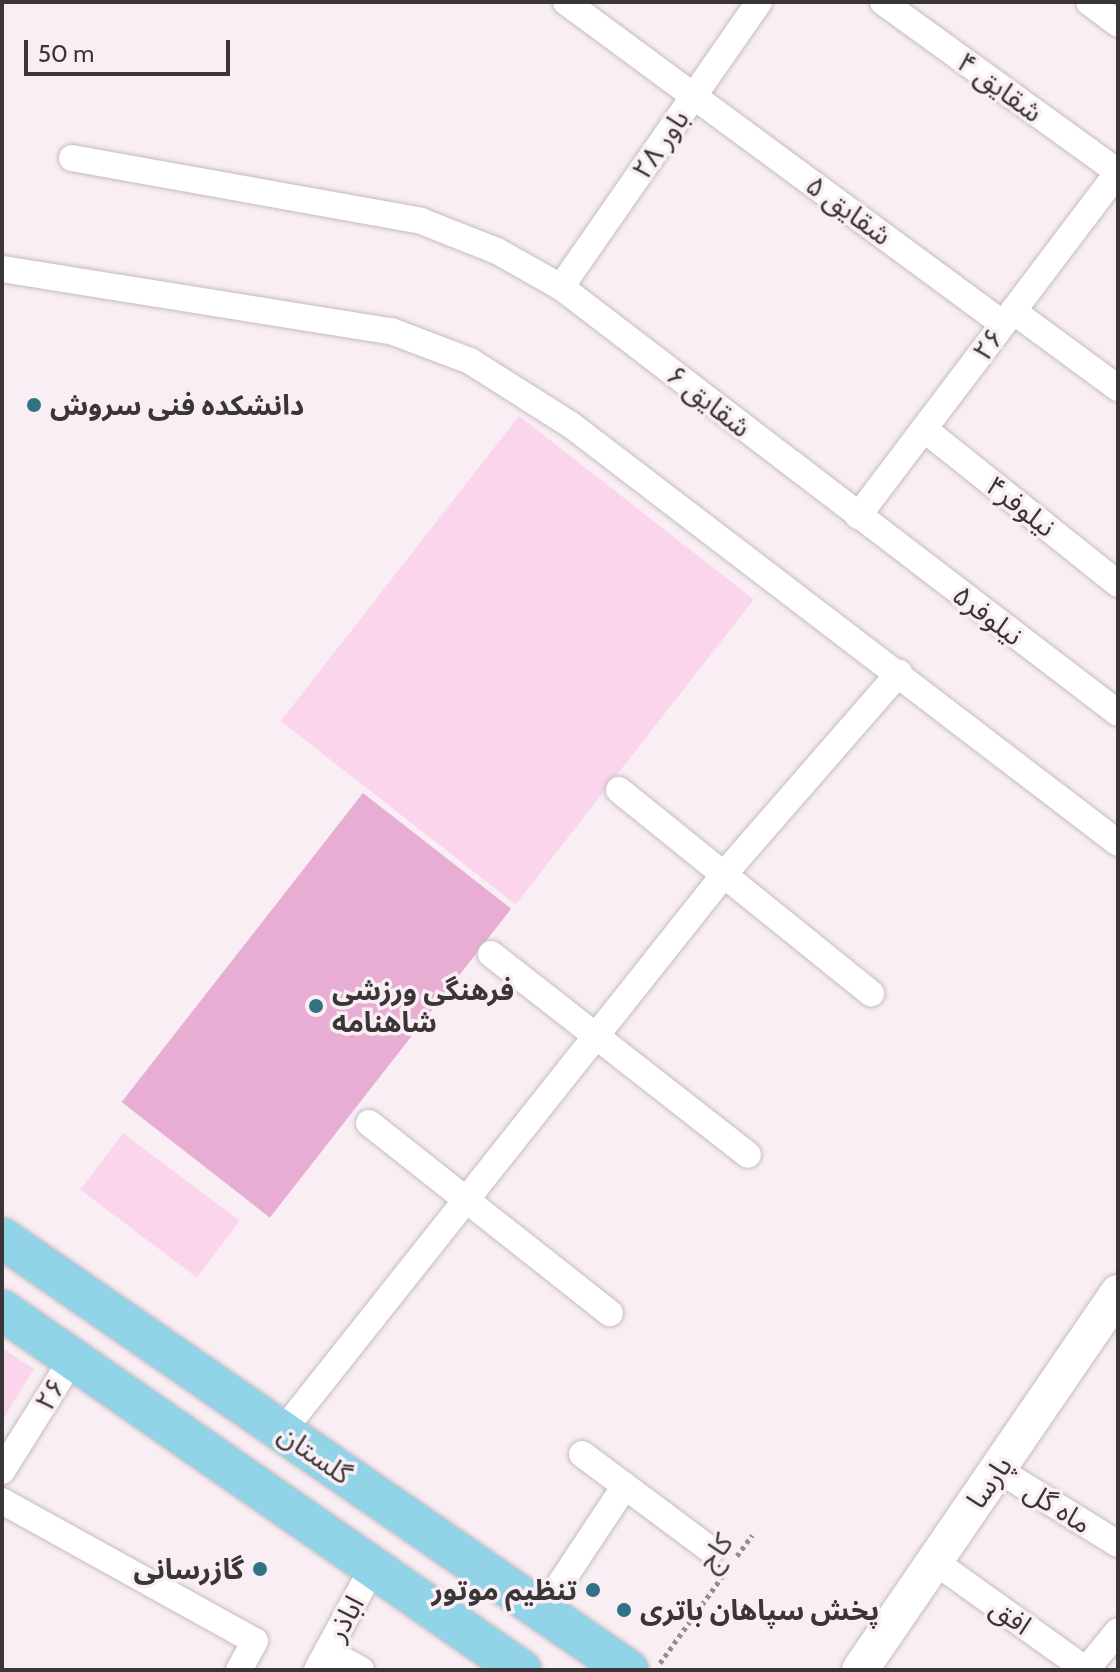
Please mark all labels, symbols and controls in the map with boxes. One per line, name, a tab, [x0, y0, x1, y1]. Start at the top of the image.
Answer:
scale bar	[28, 24, 234, 74]
text: 50 m	[38, 39, 94, 68]
street label: شقایق ۴	[951, 45, 1049, 129]
street label: باور ۲۸	[624, 103, 696, 185]
street label: شقایق ۵	[800, 168, 898, 252]
street label: ۲۶	[965, 321, 1011, 367]
street label: شقایق ۶	[660, 358, 758, 444]
place label: دانشکده فنی سروش	[50, 388, 304, 422]
marker: دانشکده فنی سروش	[25, 396, 43, 414]
street label: نیلوفر۴	[979, 468, 1063, 544]
street label: نیلوفر۵	[946, 578, 1030, 652]
place label: فرهنگی ورزشی شاهنامه	[332, 973, 514, 1039]
marker: فرهنگی ورزشی شاهنامه	[307, 997, 325, 1015]
street label: ۲۶	[27, 1372, 73, 1416]
street label: گلستان	[272, 1417, 358, 1491]
street label: پارسا	[959, 1449, 1019, 1515]
street label: ماه گل	[1018, 1474, 1098, 1540]
street label: کاج	[690, 1527, 740, 1577]
place label: گازرسانی	[134, 1552, 244, 1586]
marker: گازرسانی	[251, 1560, 269, 1578]
place label: تنظیم موتور	[431, 1573, 577, 1607]
marker: تنظیم موتور	[584, 1581, 602, 1599]
street label: اباذر	[319, 1590, 371, 1646]
street label: افق	[984, 1590, 1038, 1642]
place label: پخش سپاهان باتری	[640, 1593, 879, 1627]
marker: پخش سپاهان باتری	[615, 1601, 633, 1619]

